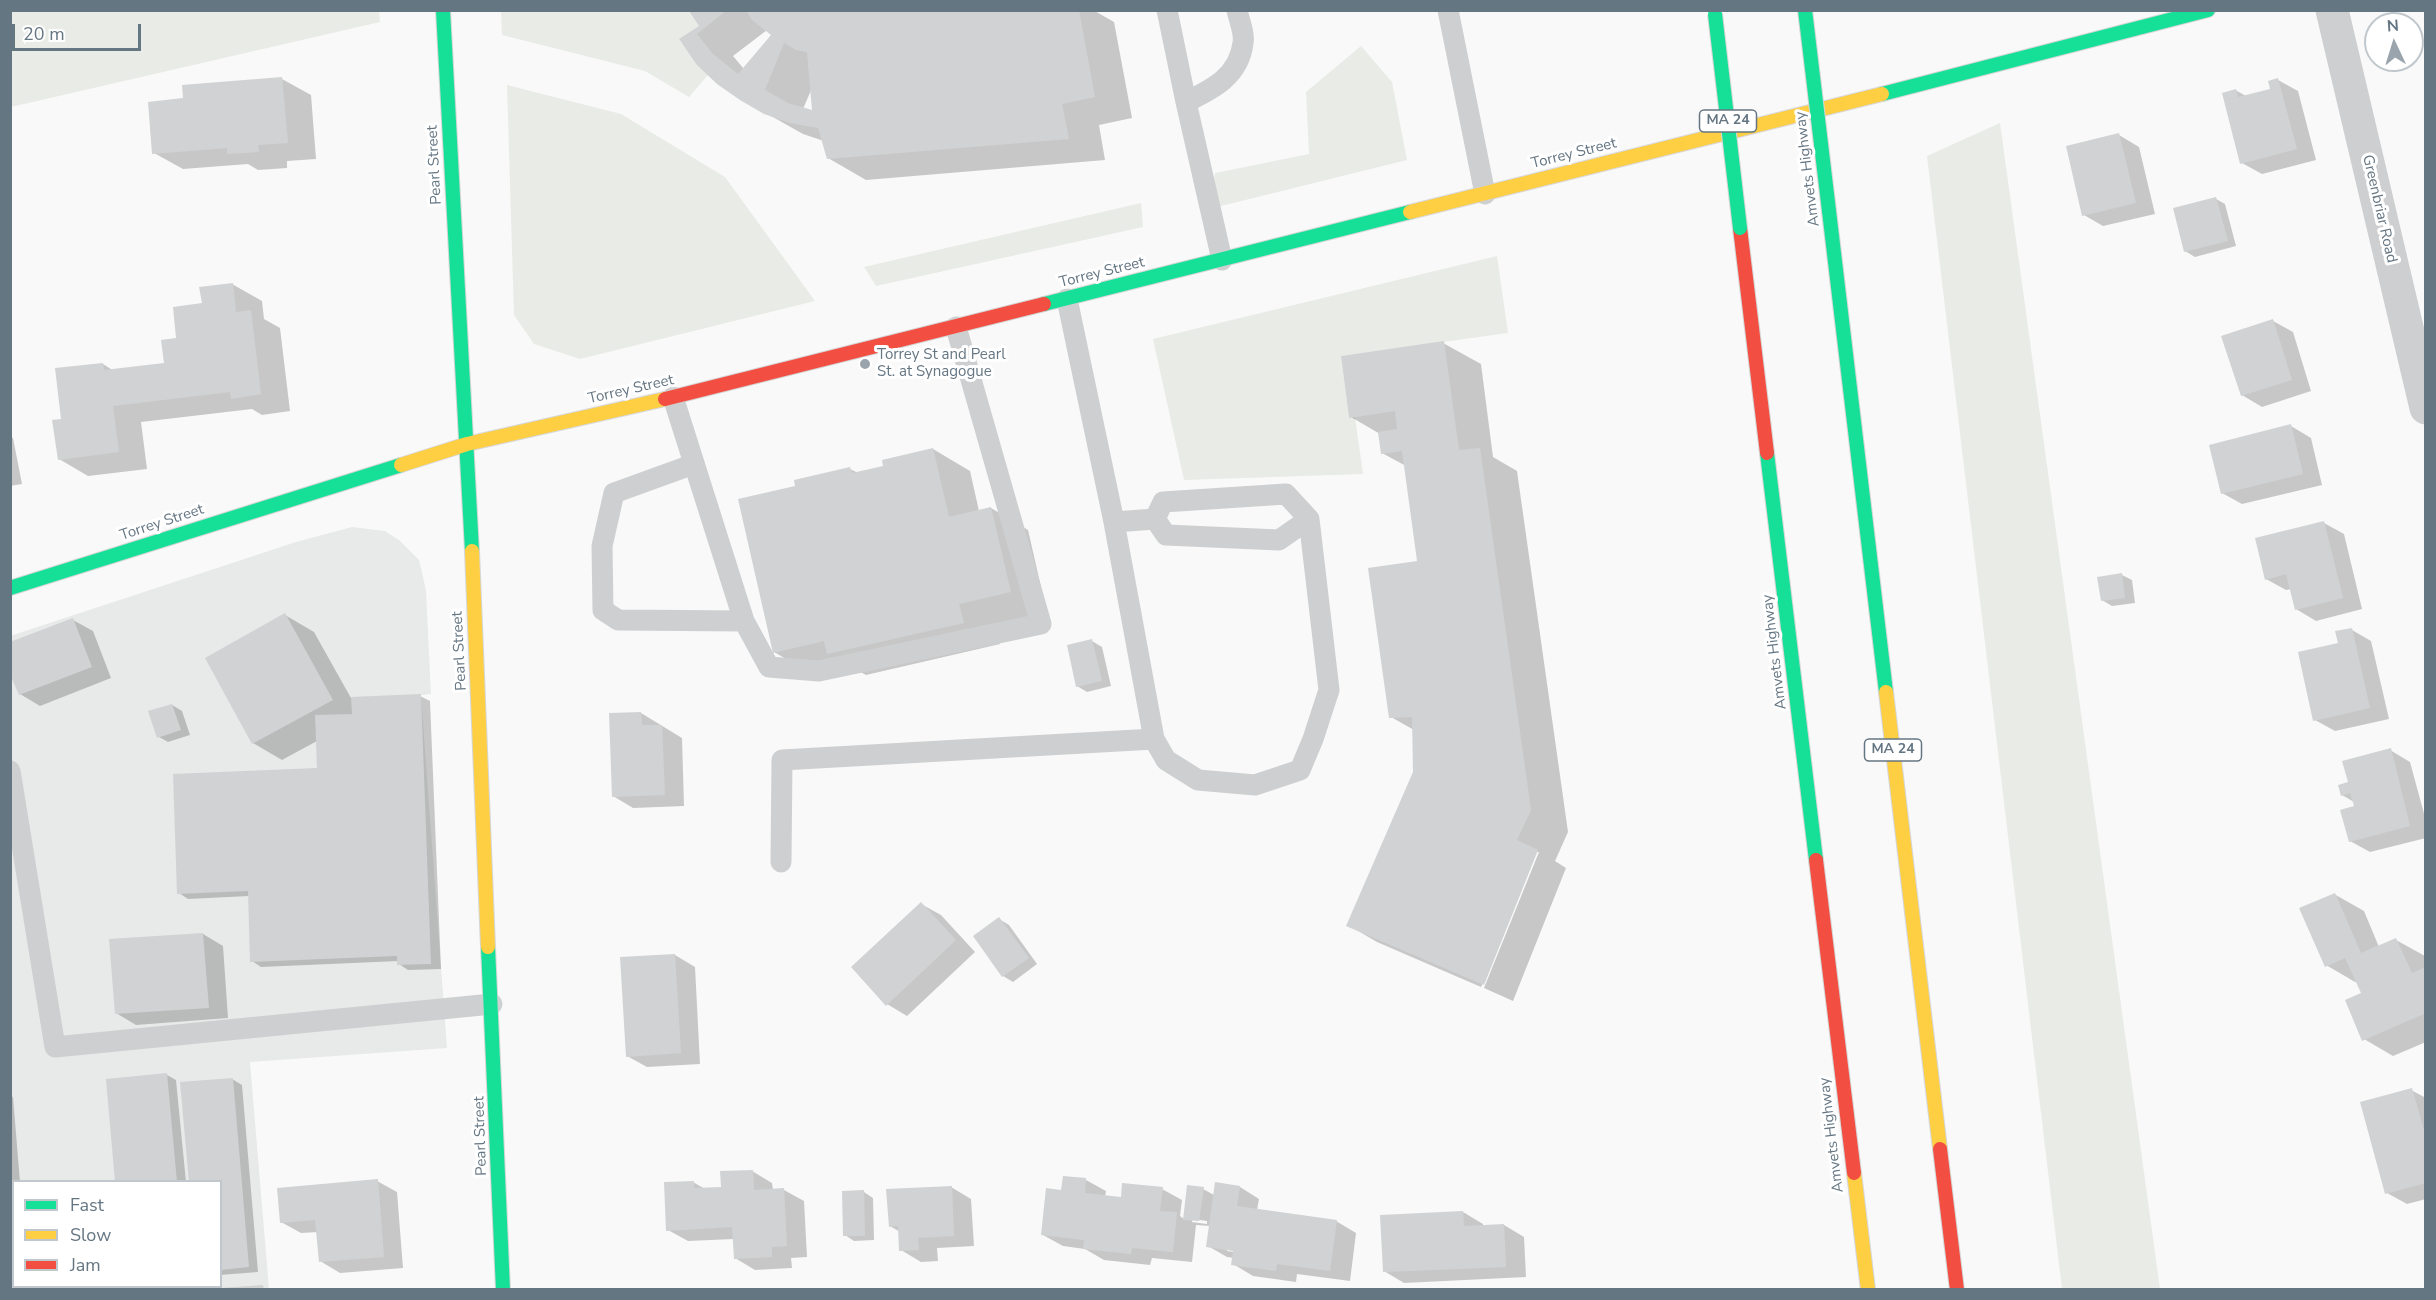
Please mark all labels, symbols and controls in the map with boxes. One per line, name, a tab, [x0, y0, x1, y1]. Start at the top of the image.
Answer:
scale bar	[15, 12, 144, 50]
north arrow	[2364, 12, 2424, 72]
text: N	[2386, 15, 2400, 37]
text: 20 m	[23, 22, 65, 46]
road number: MA 24	[1700, 110, 1756, 132]
street label: Amvets Highway	[1792, 110, 1824, 228]
street label: Pearl Street	[424, 125, 446, 205]
street label: Torrey Street	[1529, 135, 1619, 173]
street label: Greenbriar Road	[2358, 153, 2400, 265]
street label: Torrey Street	[1057, 254, 1147, 292]
place label: Torrey St and Pearl St. at Synagogue	[877, 346, 1006, 381]
marker: Torrey St and Pearl St. at Synagogue	[858, 357, 872, 371]
street label: Torrey Street	[586, 371, 676, 409]
street label: Torrey Street	[118, 501, 206, 545]
street label: Amvets Highway	[1759, 593, 1791, 711]
street label: Pearl Street	[449, 611, 471, 691]
road number: MA 24	[1864, 739, 1922, 761]
street label: Amvets Highway	[1816, 1076, 1848, 1194]
street label: Pearl Street	[471, 1096, 491, 1176]
legend	[12, 1180, 222, 1288]
text: Fast	[70, 1193, 104, 1217]
text: Slow	[70, 1223, 111, 1247]
text: Jam	[70, 1253, 101, 1277]

